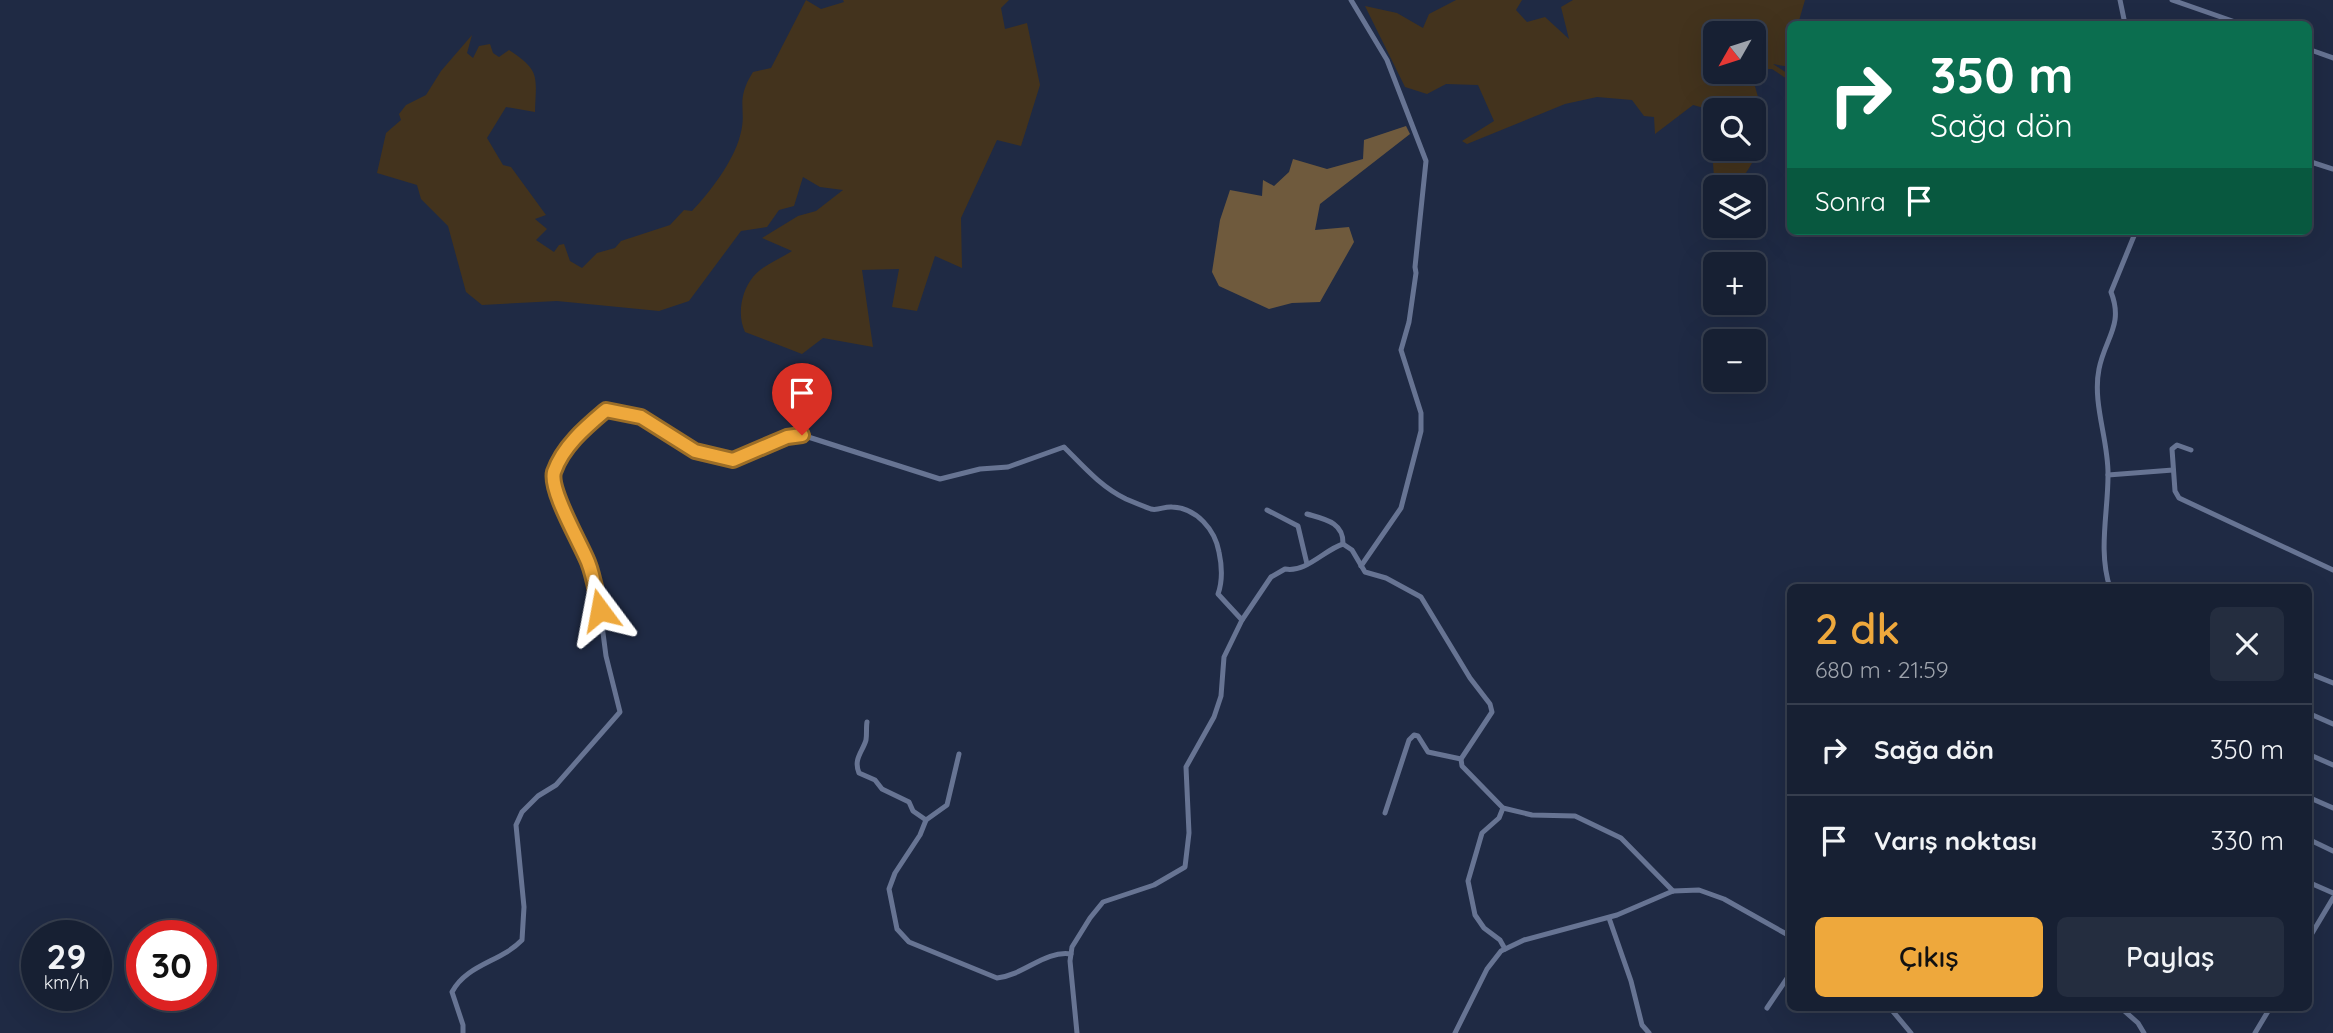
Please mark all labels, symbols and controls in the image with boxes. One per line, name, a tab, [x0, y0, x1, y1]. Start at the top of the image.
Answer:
north arrow	[1703, 21, 1766, 84]
map controls	[1703, 21, 1766, 392]
text: 350 m	[1930, 44, 2074, 105]
icon: right	[1815, 49, 1906, 140]
button: search	[1703, 98, 1766, 161]
text: Sağa dön	[1930, 105, 2073, 145]
button: layers	[1703, 175, 1766, 238]
icon: arrive	[1900, 182, 1938, 220]
text: Sonra	[1815, 185, 1886, 218]
button: +	[1703, 252, 1766, 315]
button: −	[1703, 329, 1766, 392]
pin	[772, 363, 832, 435]
icon: arrive	[783, 374, 821, 412]
position arrow	[563, 573, 637, 647]
text: 2 dk	[1815, 602, 1900, 655]
button: close	[2210, 607, 2284, 681]
text: 680 m · 21:59	[1815, 655, 1949, 684]
icon: right	[1815, 731, 1853, 769]
text: Sağa dön	[1874, 733, 1994, 766]
text: 350 m	[2210, 733, 2284, 766]
icon: arrive	[1815, 822, 1853, 860]
text: Varış noktası	[1874, 824, 2037, 857]
text: 330 m	[2210, 824, 2284, 857]
button: Çıkış	[1815, 917, 2043, 997]
button: Paylaş	[2057, 917, 2284, 997]
speed limit sign: 30	[126, 920, 217, 1011]
text: 29	[47, 934, 86, 978]
text: km/h	[44, 971, 89, 994]

